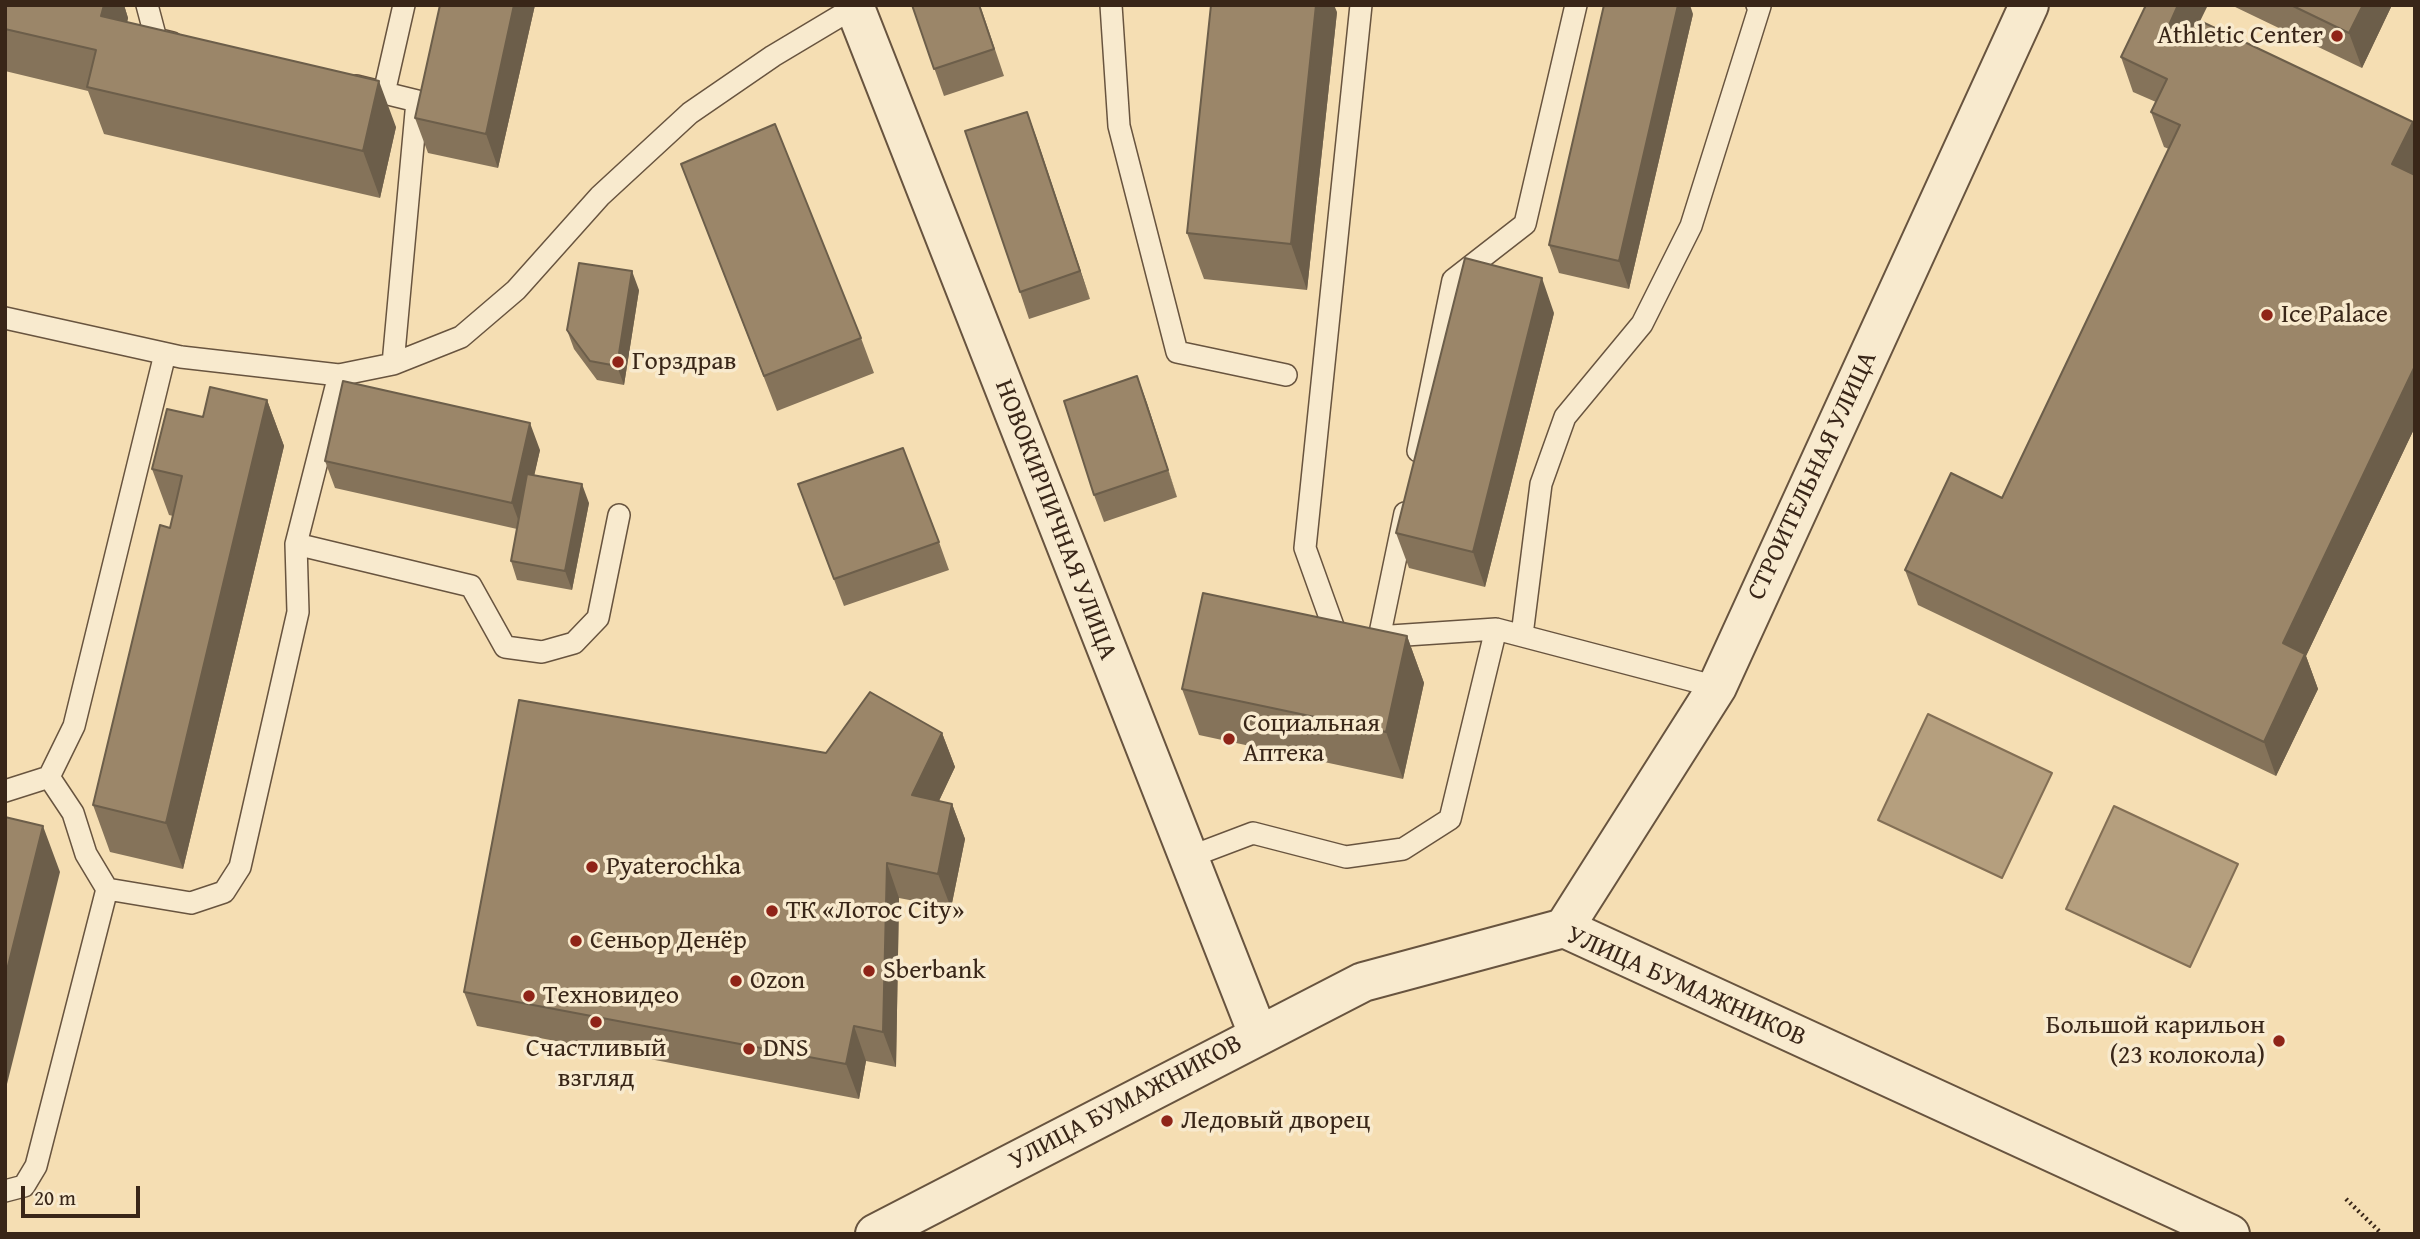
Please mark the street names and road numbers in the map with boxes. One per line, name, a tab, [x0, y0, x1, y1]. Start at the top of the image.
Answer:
street label: СТРОИТЕЛЬНАЯ УЛИЦА	[1742, 347, 1884, 605]
street label: НОВОКИРПИЧНАЯ УЛИЦА	[987, 375, 1123, 665]
street label: УЛИЦА БУМАЖНИКОВ	[1561, 920, 1811, 1054]
street label: УЛИЦА БУМАЖНИКОВ	[1004, 1028, 1248, 1178]

